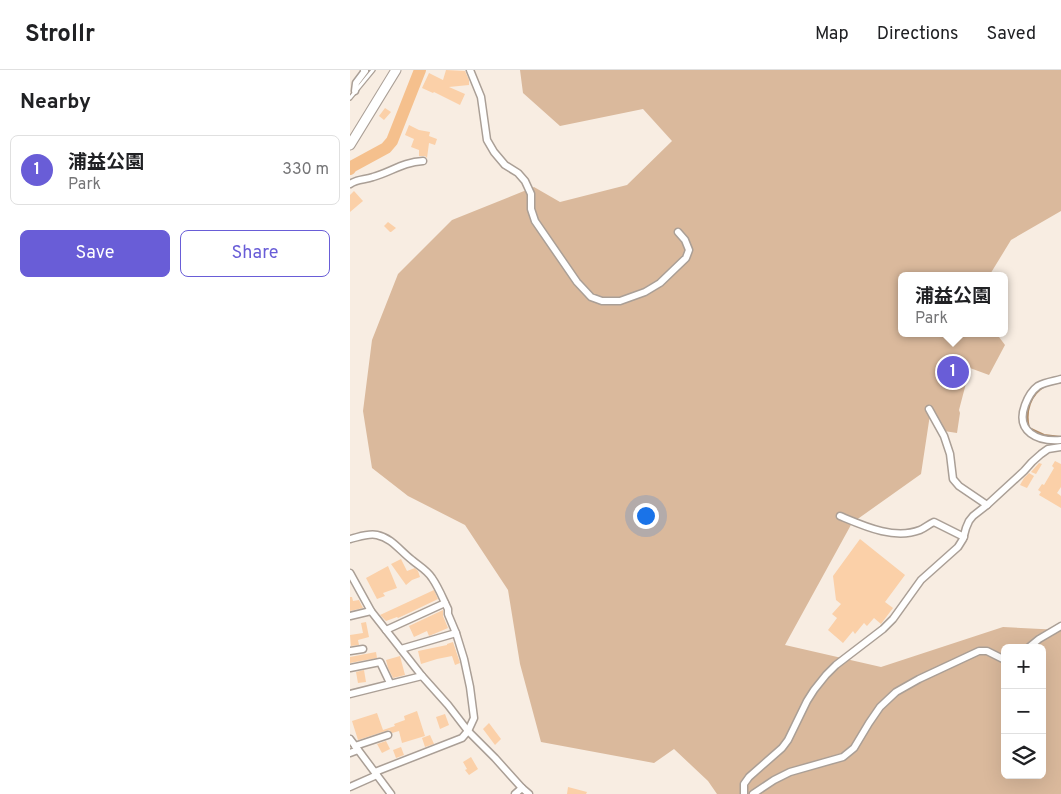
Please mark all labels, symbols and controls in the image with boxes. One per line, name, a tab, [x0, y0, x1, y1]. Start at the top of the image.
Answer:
text: Strollr	[25, 20, 95, 50]
text: Map	[815, 23, 849, 46]
text: Directions	[877, 23, 959, 46]
text: Saved	[987, 23, 1036, 46]
text: Nearby	[20, 89, 91, 116]
text: 浦益公園	[68, 151, 144, 175]
text: 1	[34, 160, 40, 180]
text: 330 m	[282, 160, 329, 180]
text: Park	[68, 175, 101, 195]
button: Save	[20, 230, 170, 277]
button: Share	[180, 230, 330, 277]
popup	[898, 272, 1008, 337]
text: 浦益公園	[915, 285, 991, 309]
text: Park	[915, 309, 948, 329]
pin: 1	[937, 353, 969, 391]
your location	[633, 503, 659, 529]
map controls	[1001, 644, 1046, 779]
button: +	[1001, 644, 1046, 689]
button: −	[1001, 689, 1046, 734]
button: layers	[1001, 734, 1046, 779]

